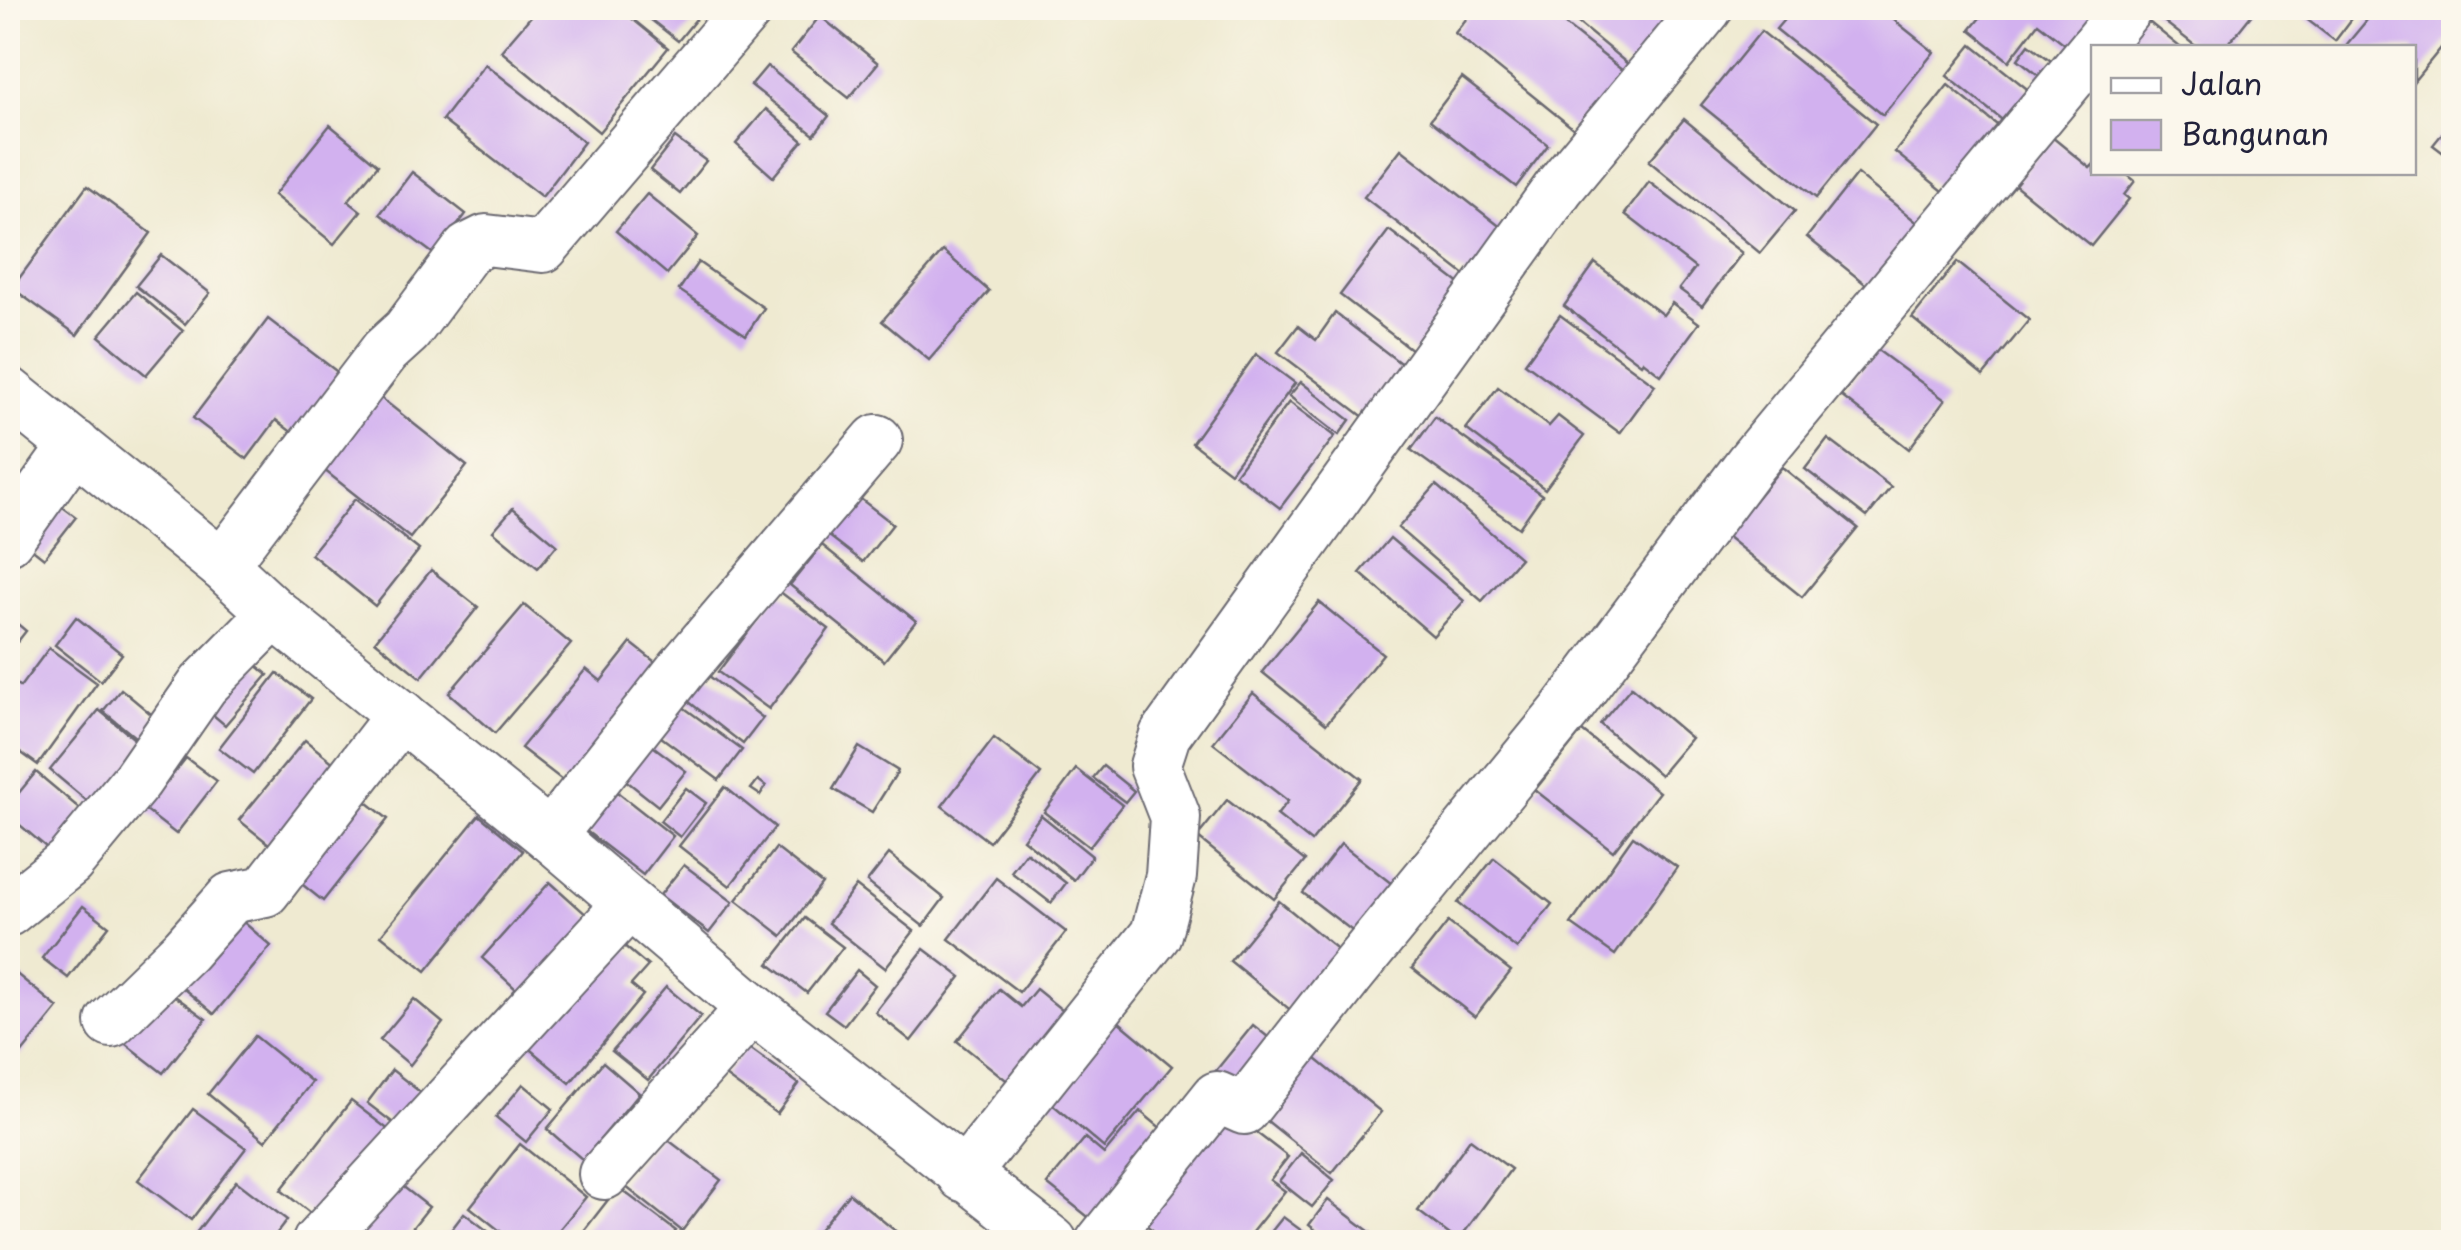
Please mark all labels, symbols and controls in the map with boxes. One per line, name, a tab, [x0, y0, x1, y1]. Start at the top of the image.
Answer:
legend	[2091, 45, 2416, 175]
text: Jalan	[2181, 60, 2262, 105]
text: Bangunan	[2181, 110, 2329, 155]

